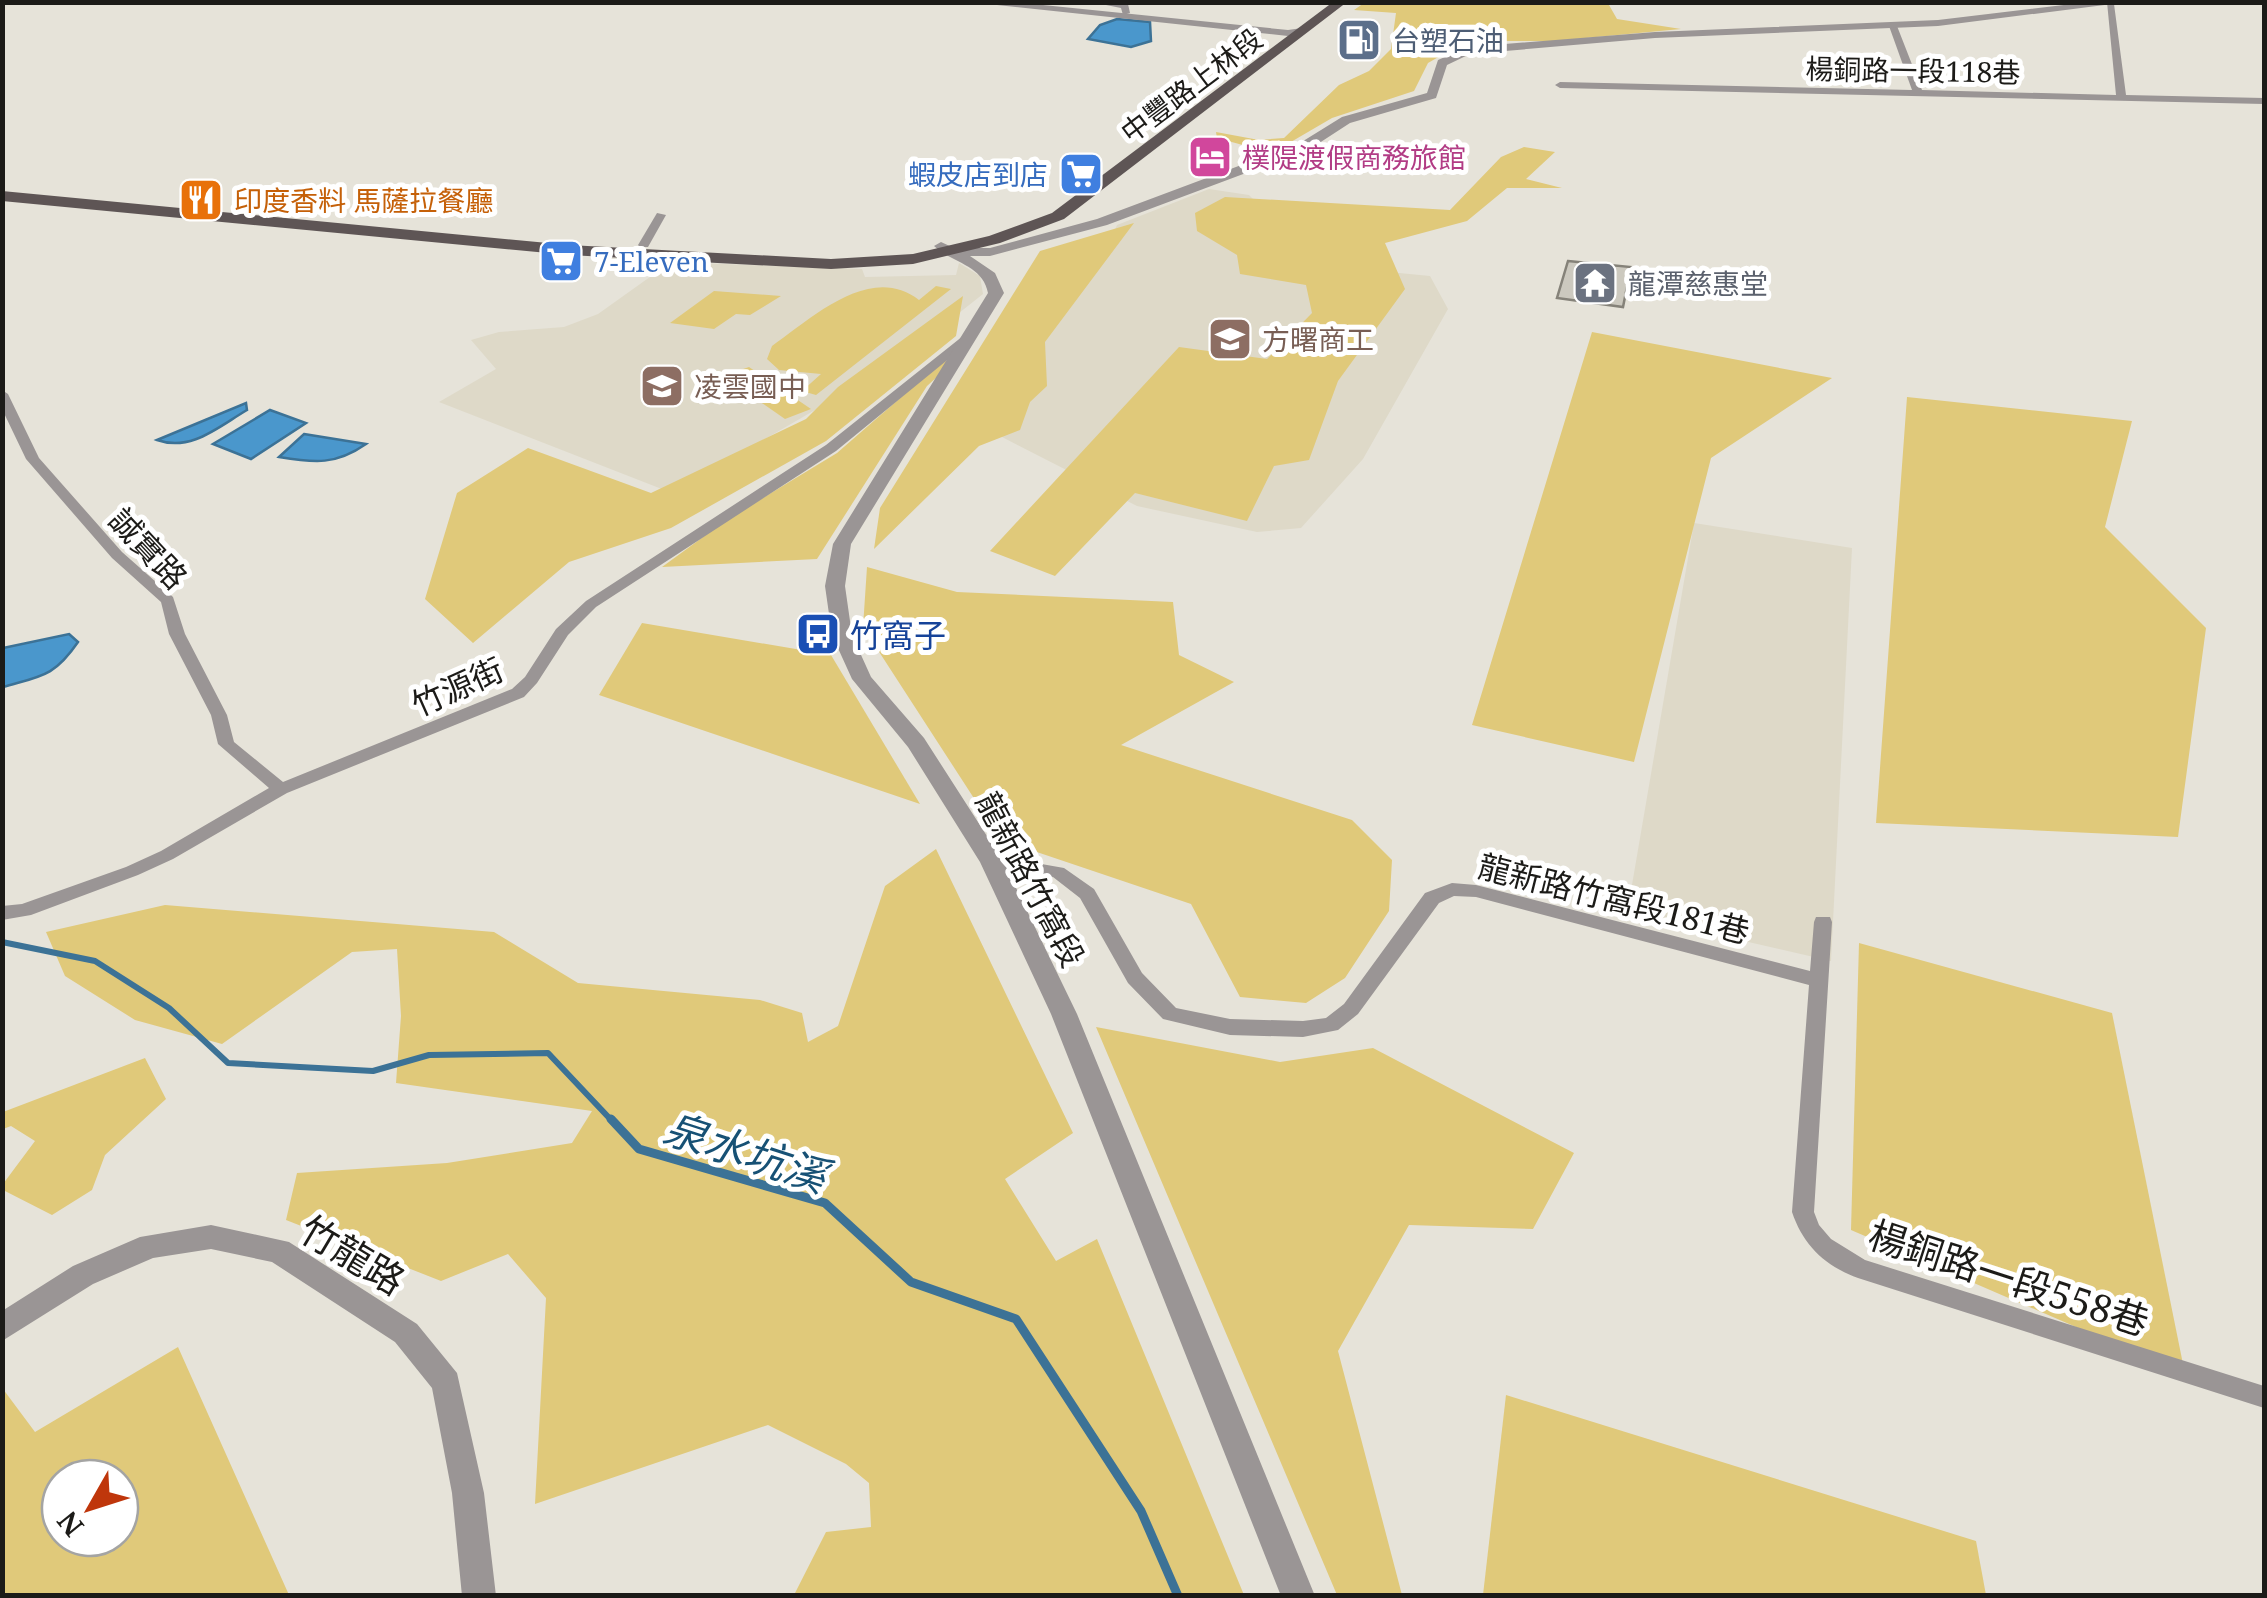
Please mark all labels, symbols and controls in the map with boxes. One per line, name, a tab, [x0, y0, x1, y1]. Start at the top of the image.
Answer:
fuel station icon: 台塑石油	[1336, 17, 1382, 63]
street label: 中豐路上林段	[1112, 19, 1270, 151]
place label: 台塑石油	[1392, 21, 1504, 59]
street label: 楊銅路一段118巷	[1805, 49, 2021, 91]
hotel icon: 樸隄渡假商務旅館	[1187, 134, 1233, 180]
place label: 樸隄渡假商務旅館	[1242, 138, 1466, 176]
supermarket icon: 蝦皮店到店	[1058, 151, 1104, 197]
place label: 蝦皮店到店	[908, 155, 1048, 193]
restaurant icon: 印度香料 馬薩拉餐廳	[178, 177, 224, 223]
place label: 印度香料 馬薩拉餐廳	[234, 181, 493, 219]
supermarket icon: 7-Eleven	[538, 238, 584, 284]
place label: 7-Eleven	[594, 242, 709, 280]
temple icon: 龍潭慈惠堂	[1572, 260, 1618, 306]
place label: 龍潭慈惠堂	[1628, 264, 1768, 302]
school or university icon: 方曙商工	[1207, 316, 1253, 362]
place label: 方曙商工	[1262, 320, 1374, 358]
school or university icon: 凌雲國中	[639, 363, 685, 409]
place label: 凌雲國中	[694, 367, 806, 405]
street label: 誠實路	[101, 498, 197, 598]
bus stop icon: 竹窩子	[795, 611, 841, 657]
place label: 竹窩子	[850, 613, 946, 656]
street label: 竹源街	[404, 647, 510, 725]
street label: 龍新路竹窩段	[967, 784, 1095, 974]
street label: 龍新路竹窩段181巷	[1474, 844, 1754, 952]
water label: 泉水坑溪	[657, 1098, 839, 1206]
street label: 竹龍路	[291, 1202, 415, 1306]
street label: 楊銅路一段558巷	[1862, 1207, 2156, 1347]
north arrow	[40, 1458, 140, 1558]
text: N	[48, 1504, 92, 1545]

